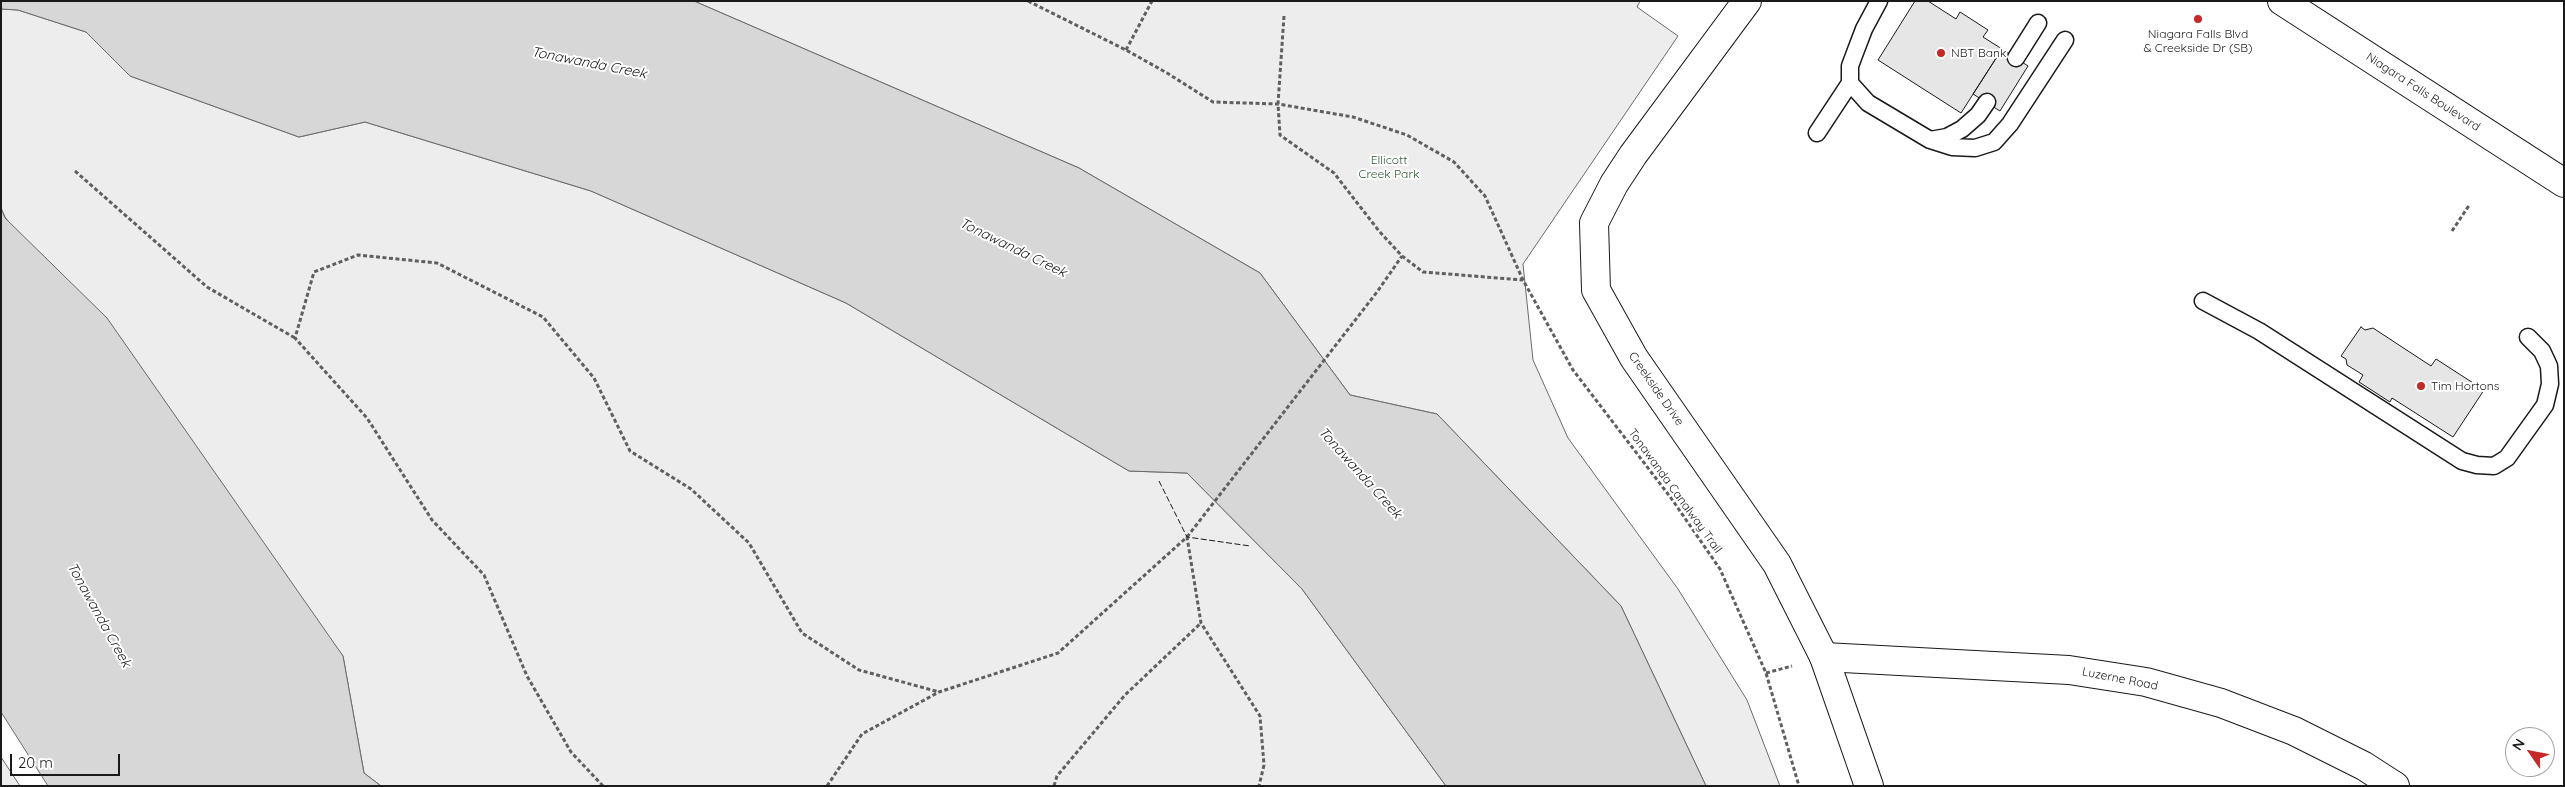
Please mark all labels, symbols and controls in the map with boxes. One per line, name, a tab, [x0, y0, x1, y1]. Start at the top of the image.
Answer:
marker: Niagara Falls Blvd & Creekside Dr (SB)	[2192, 13, 2204, 25]
place label: Niagara Falls Blvd & Creekside Dr (SB)	[2143, 27, 2253, 55]
water label: Tonawanda Creek	[530, 44, 648, 82]
place label: NBT Bank	[1951, 46, 2006, 60]
marker: NBT Bank	[1935, 47, 1947, 59]
street label: Niagara Falls Boulevard	[2363, 50, 2483, 134]
park label: Ellicott Creek Park	[1359, 153, 1419, 181]
water label: Tonawanda Creek	[957, 215, 1069, 281]
street label: Creekside Drive	[1625, 349, 1687, 429]
place label: Tim Hortons	[2431, 379, 2499, 393]
marker: Tim Hortons	[2415, 380, 2427, 392]
water label: Tonawanda Creek	[1315, 424, 1405, 522]
street label: Tonawanda Canalway Trail	[1625, 426, 1725, 556]
water label: Tonawanda Creek	[63, 560, 135, 670]
street label: Luzerne Road	[2081, 665, 2159, 693]
north arrow	[2505, 727, 2555, 777]
text: N	[2508, 735, 2529, 754]
scale bar	[12, 744, 122, 776]
text: 20 m	[18, 753, 53, 772]

